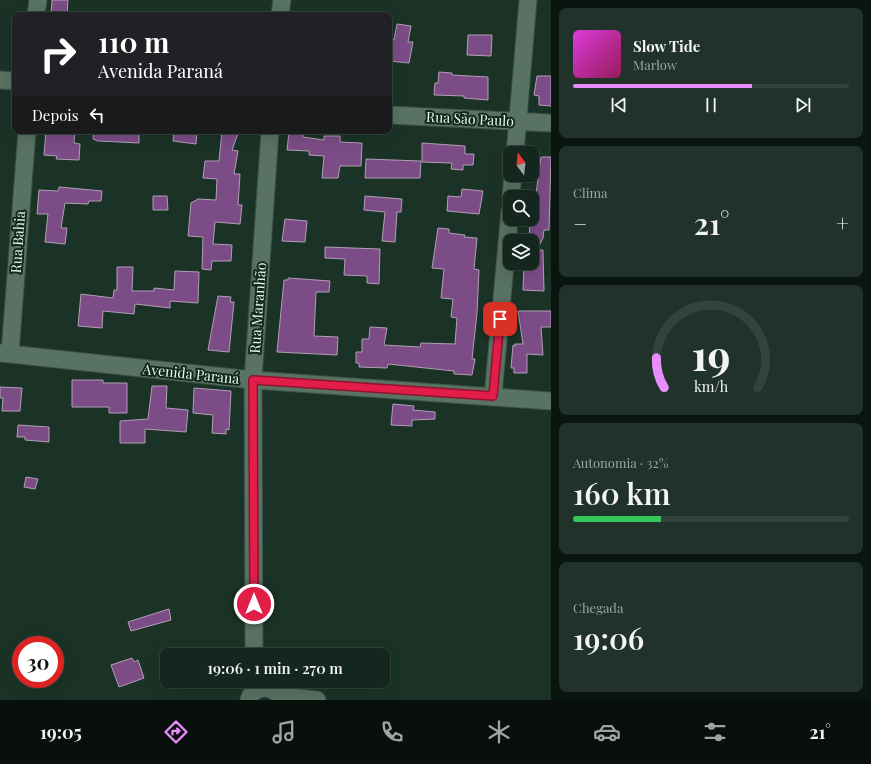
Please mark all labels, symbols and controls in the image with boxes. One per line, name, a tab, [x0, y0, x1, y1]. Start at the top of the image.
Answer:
text: 110 m	[98, 23, 169, 60]
icon: right	[32, 28, 84, 80]
text: Slow Tide	[633, 36, 700, 56]
text: Marlow	[633, 56, 677, 73]
text: Avenida Paraná	[98, 59, 223, 83]
icon: previous	[608, 94, 630, 116]
icon: pause	[700, 94, 722, 116]
icon: next	[792, 94, 814, 116]
icon: left	[86, 104, 108, 126]
text: Depois	[32, 105, 78, 125]
street label: Rua São Paulo	[426, 107, 515, 130]
north arrow	[503, 146, 539, 182]
map controls	[503, 146, 539, 270]
text: Clima	[573, 184, 608, 201]
button: search	[503, 190, 539, 226]
text: 21°	[694, 203, 730, 243]
text: −	[573, 208, 587, 238]
text: +	[836, 208, 849, 238]
street label: Rua Bahia	[6, 210, 29, 274]
button: layers	[503, 234, 539, 270]
street label: Rua Maranhão	[245, 262, 270, 354]
pin	[483, 302, 517, 336]
icon: arrive	[489, 308, 511, 330]
text: 19	[692, 326, 730, 381]
street label: Avenida Paraná	[141, 359, 240, 388]
text: km/h	[694, 377, 729, 396]
text: Autonomia · 32%	[573, 454, 668, 471]
text: 160 km	[573, 473, 671, 513]
position arrow	[233, 583, 275, 625]
text: Chegada	[573, 599, 623, 616]
text: 19:06	[573, 618, 644, 658]
speed limit sign: 30	[12, 636, 64, 688]
text: 19:06 · 1 min · 270 m	[207, 658, 343, 678]
icon: directions	[162, 718, 190, 746]
icon: music	[270, 718, 298, 746]
icon: phone	[378, 718, 406, 746]
icon: climate	[485, 718, 513, 746]
icon: car	[593, 718, 621, 746]
icon: filters	[701, 718, 729, 746]
text: 19:05	[40, 720, 82, 744]
text: 21°	[809, 720, 831, 744]

